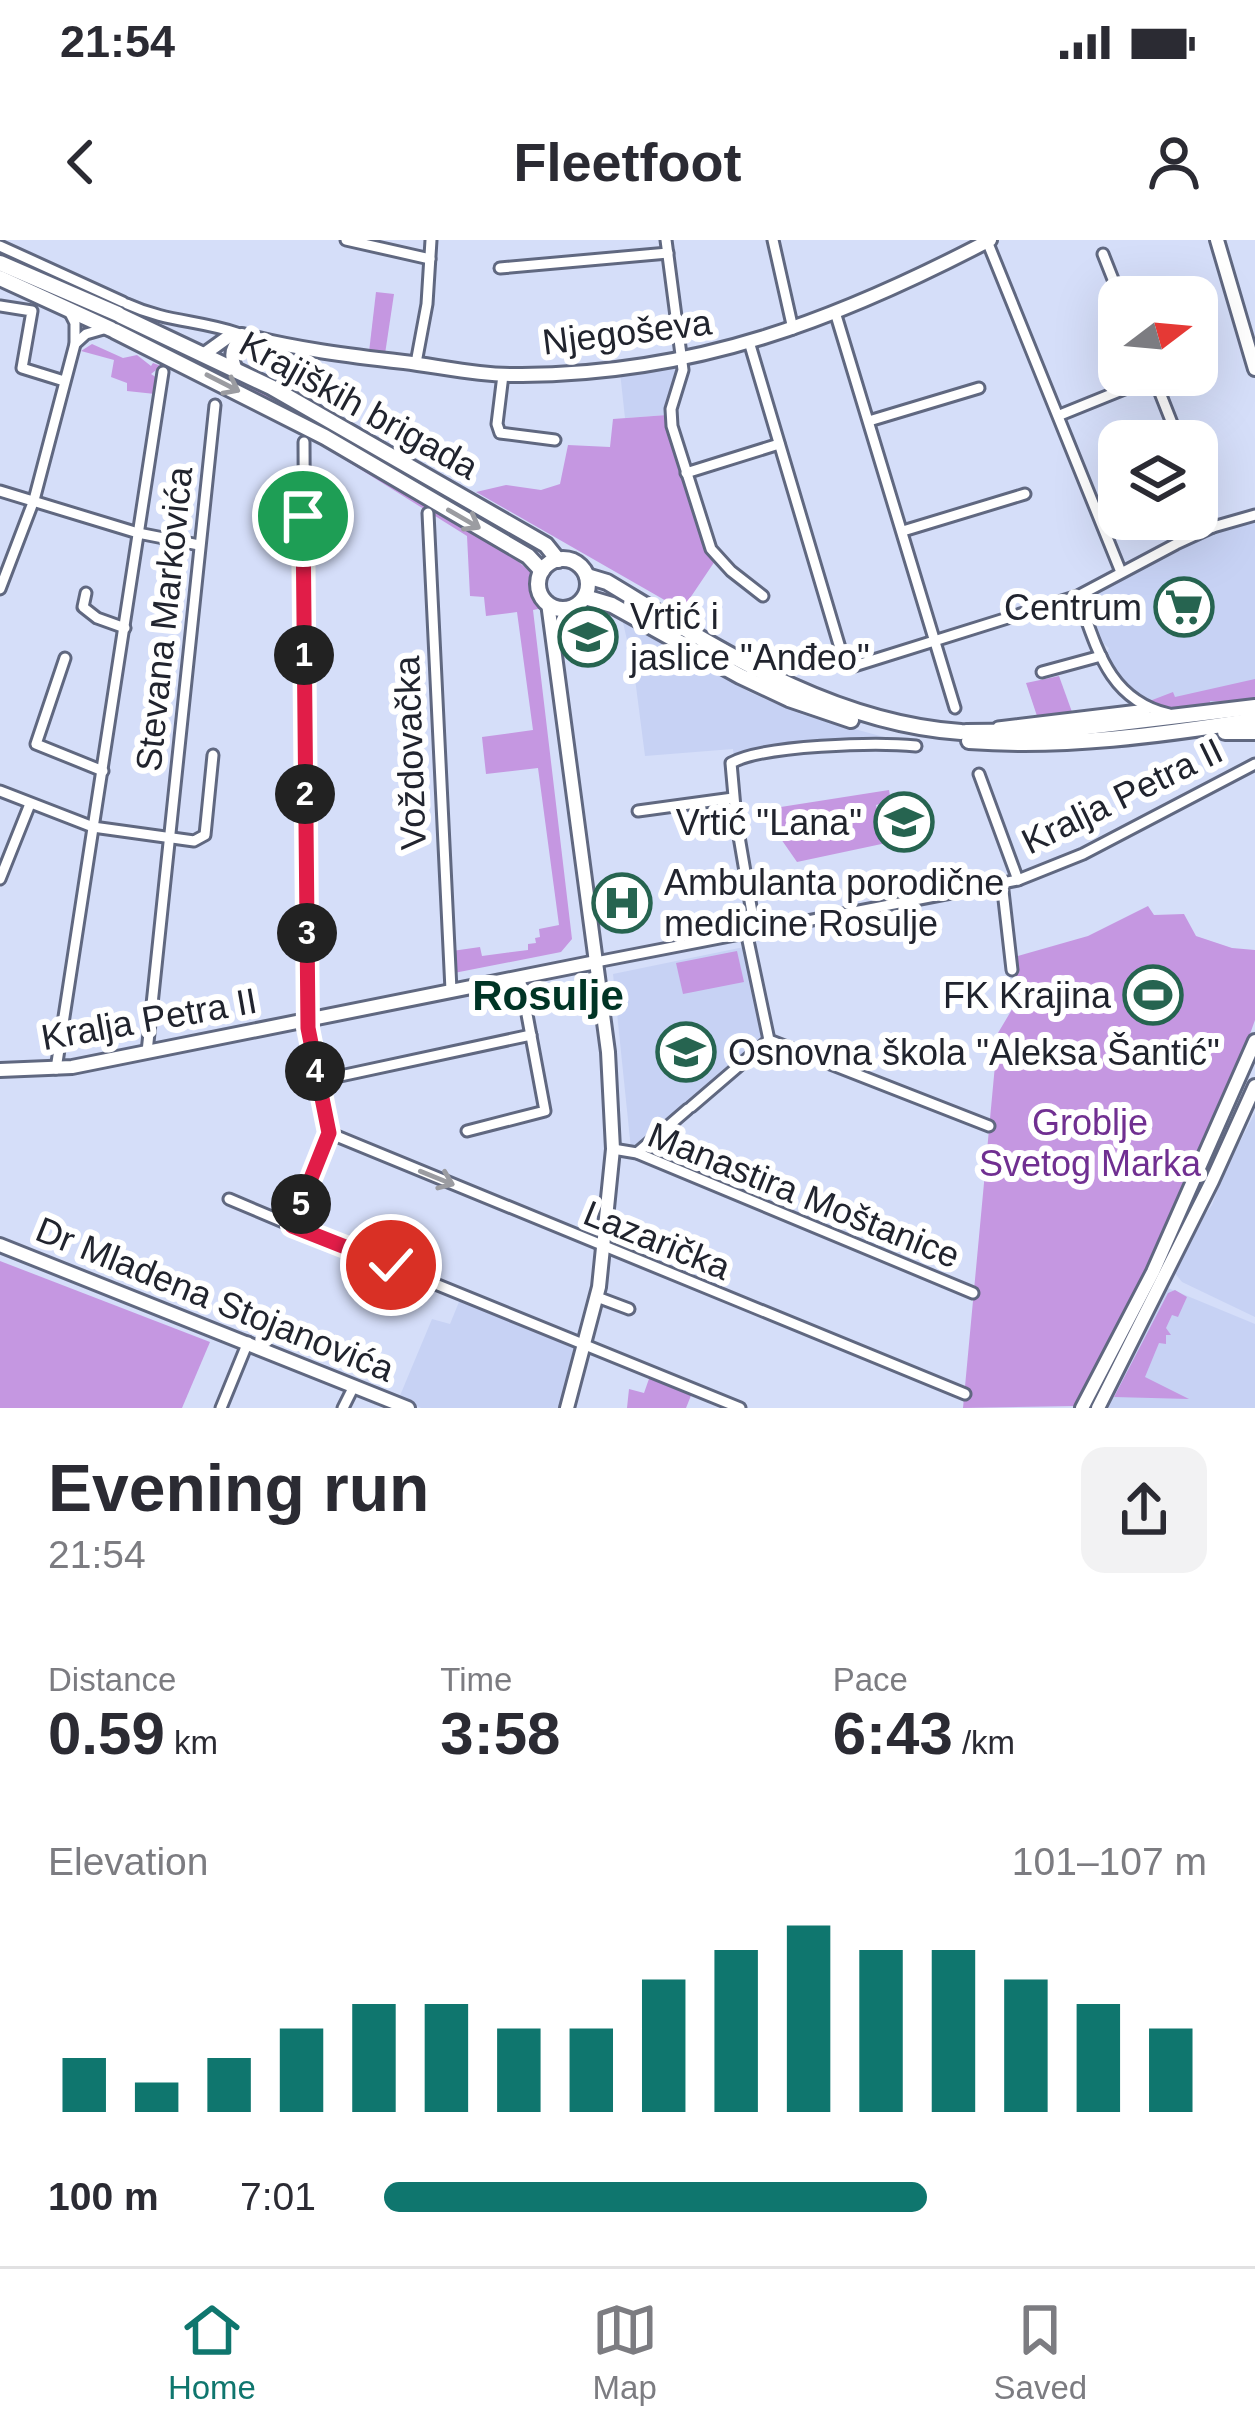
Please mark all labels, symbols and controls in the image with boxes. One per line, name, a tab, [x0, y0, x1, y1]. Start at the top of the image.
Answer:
text: 21:54	[60, 16, 175, 67]
icon: back	[48, 129, 114, 195]
icon: person	[1141, 129, 1207, 195]
text: Fleetfoot	[514, 132, 741, 192]
north arrow	[1098, 276, 1218, 396]
map controls	[1098, 276, 1218, 540]
street label: Njegoševa	[540, 301, 715, 363]
street label: Krajiških brigada	[233, 323, 486, 488]
one-way arrow	[205, 373, 241, 396]
button: layers	[1098, 420, 1218, 540]
street label: Stevana Markovića	[128, 464, 200, 773]
pin	[252, 465, 354, 567]
icon: arrive	[270, 483, 336, 549]
one-way arrow	[446, 508, 481, 532]
supermarket icon: Centrum	[1153, 576, 1215, 638]
place label: Centrum	[1004, 587, 1142, 628]
place label: Vrtić i jaslice "Anđeo"	[629, 596, 870, 678]
school or university icon: Vrtić i jaslice "Anđeo"	[557, 606, 619, 668]
pin: 1	[274, 625, 334, 685]
text: 1	[295, 636, 313, 673]
street label: Voždovačka	[386, 654, 434, 851]
street label: Kralja Petra II	[1015, 730, 1229, 862]
pin: 2	[275, 764, 335, 824]
text: 2	[296, 775, 314, 812]
school or university icon: Vrtić "Lana"	[873, 791, 935, 853]
place label: Vrtić "Lana"	[676, 802, 862, 843]
place label: Ambulanta porodične medicine Rosulje	[664, 862, 1004, 944]
hospital icon: Ambulanta porodične medicine Rosulje	[591, 872, 653, 934]
pin: 3	[277, 903, 337, 963]
text: 3	[298, 914, 316, 951]
sports icon: FK Krajina	[1122, 964, 1184, 1026]
district label: Rosulje	[472, 972, 624, 1019]
place label: FK Krajina	[943, 975, 1112, 1016]
street label: Kralja Petra II	[38, 980, 260, 1058]
school or university icon: Osnovna škola "Aleksa Šantić"	[655, 1021, 717, 1083]
place label: Osnovna škola "Aleksa Šantić"	[728, 1032, 1220, 1073]
pin: 4	[285, 1041, 345, 1101]
text: 4	[306, 1052, 324, 1089]
park label: Groblje Svetog Marka	[979, 1102, 1202, 1184]
street label: Manastira Moštanice	[642, 1114, 966, 1276]
one-way arrow	[418, 1169, 455, 1190]
pin: 5	[271, 1174, 331, 1234]
text: 5	[292, 1185, 310, 1222]
street label: Lazarička	[578, 1192, 737, 1288]
street label: Dr Mladena Stojanovića	[30, 1208, 401, 1390]
pin	[340, 1214, 442, 1316]
icon: check	[358, 1232, 424, 1298]
button: share	[1081, 1447, 1207, 1573]
text: Evening run	[48, 1451, 429, 1525]
text: 21:54	[48, 1533, 146, 1576]
text: Distance	[48, 1661, 176, 1698]
text: Time	[440, 1661, 512, 1698]
text: Pace	[833, 1661, 908, 1698]
text: 0.59	[48, 1700, 165, 1767]
text: 3:58	[440, 1700, 560, 1767]
text: 6:43	[833, 1700, 953, 1767]
text: km	[165, 1724, 218, 1761]
text: /km	[953, 1724, 1015, 1761]
text: Elevation	[48, 1840, 208, 1883]
text: 101–107 m	[1012, 1840, 1207, 1883]
text: 100 m	[48, 2175, 159, 2218]
text: 7:01	[240, 2175, 316, 2218]
tab: Home	[168, 2297, 256, 2407]
tab: Map	[592, 2297, 658, 2407]
tab: Saved	[994, 2297, 1087, 2407]

